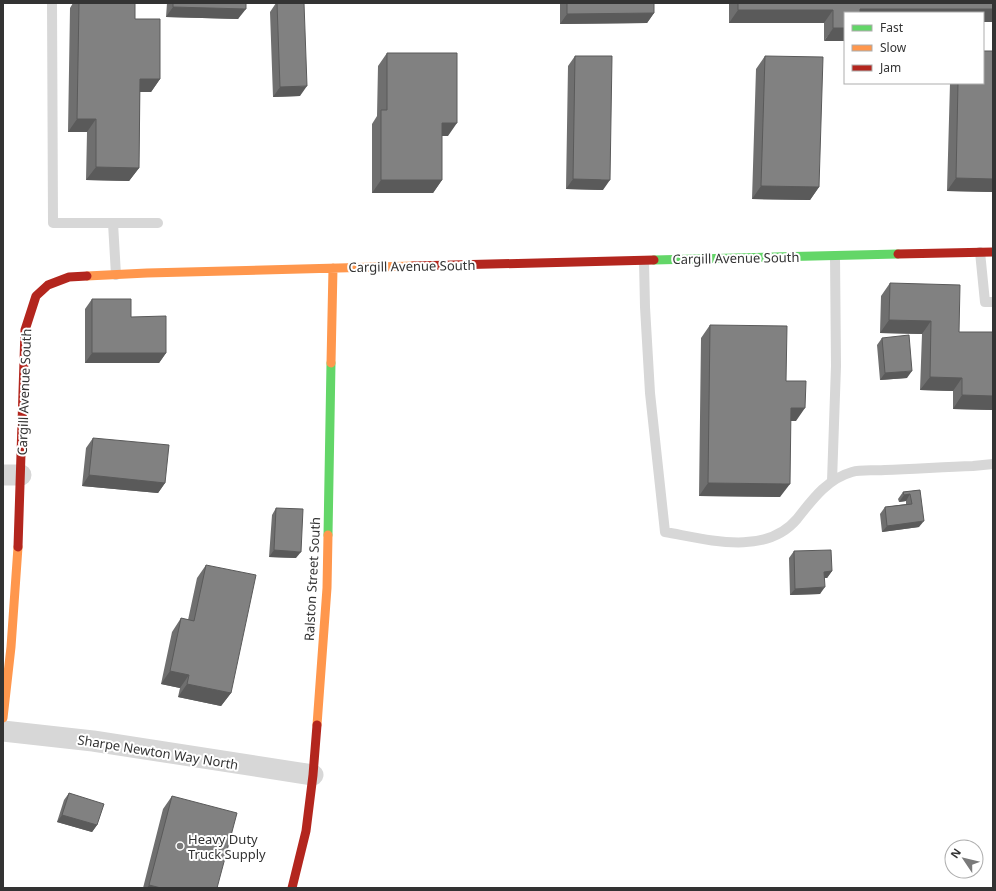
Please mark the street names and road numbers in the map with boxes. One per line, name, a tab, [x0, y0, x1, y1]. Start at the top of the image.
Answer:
street label: Cargill Avenue South	[672, 248, 800, 268]
street label: Cargill Avenue South	[348, 256, 476, 276]
street label: Cargill Avenue South	[13, 328, 35, 456]
street label: Ralston Street South	[300, 516, 324, 642]
street label: Sharpe Newton Way North	[76, 730, 240, 774]

